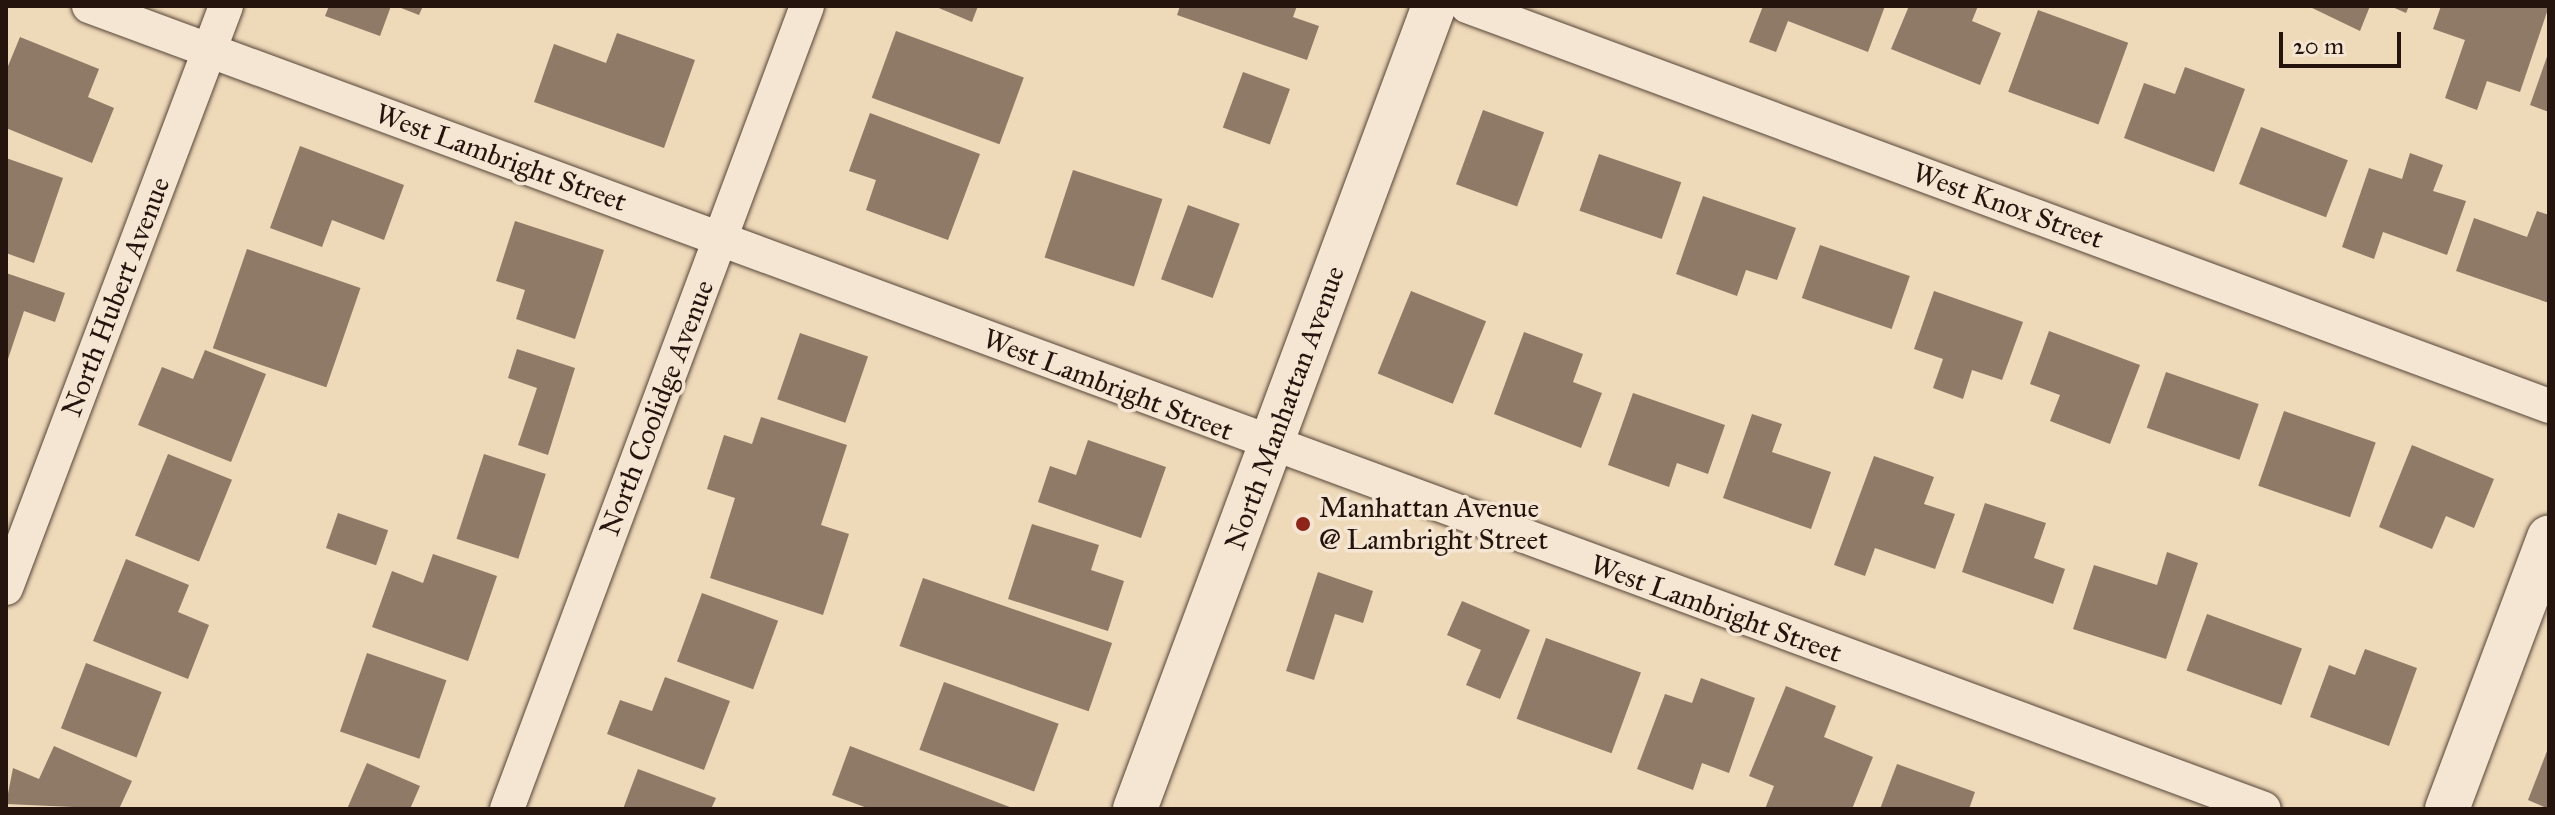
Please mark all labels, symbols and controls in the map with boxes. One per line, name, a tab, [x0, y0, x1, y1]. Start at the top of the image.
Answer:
scale bar	[2283, 16, 2405, 66]
text: 20 m	[2293, 31, 2344, 61]
street label: West Lambright Street	[371, 97, 631, 219]
street label: West Knox Street	[1908, 156, 2108, 256]
street label: North Hubert Avenue	[55, 172, 177, 422]
street label: North Manhattan Avenue	[1218, 261, 1352, 555]
street label: North Coolidge Avenue	[593, 275, 721, 541]
street label: West Lambright Street	[978, 322, 1238, 448]
place label: Manhattan Avenue @ Lambright Street	[1319, 491, 1548, 557]
marker: Manhattan Avenue @ Lambright Street	[1294, 515, 1312, 533]
street label: West Lambright Street	[1586, 548, 1846, 670]

